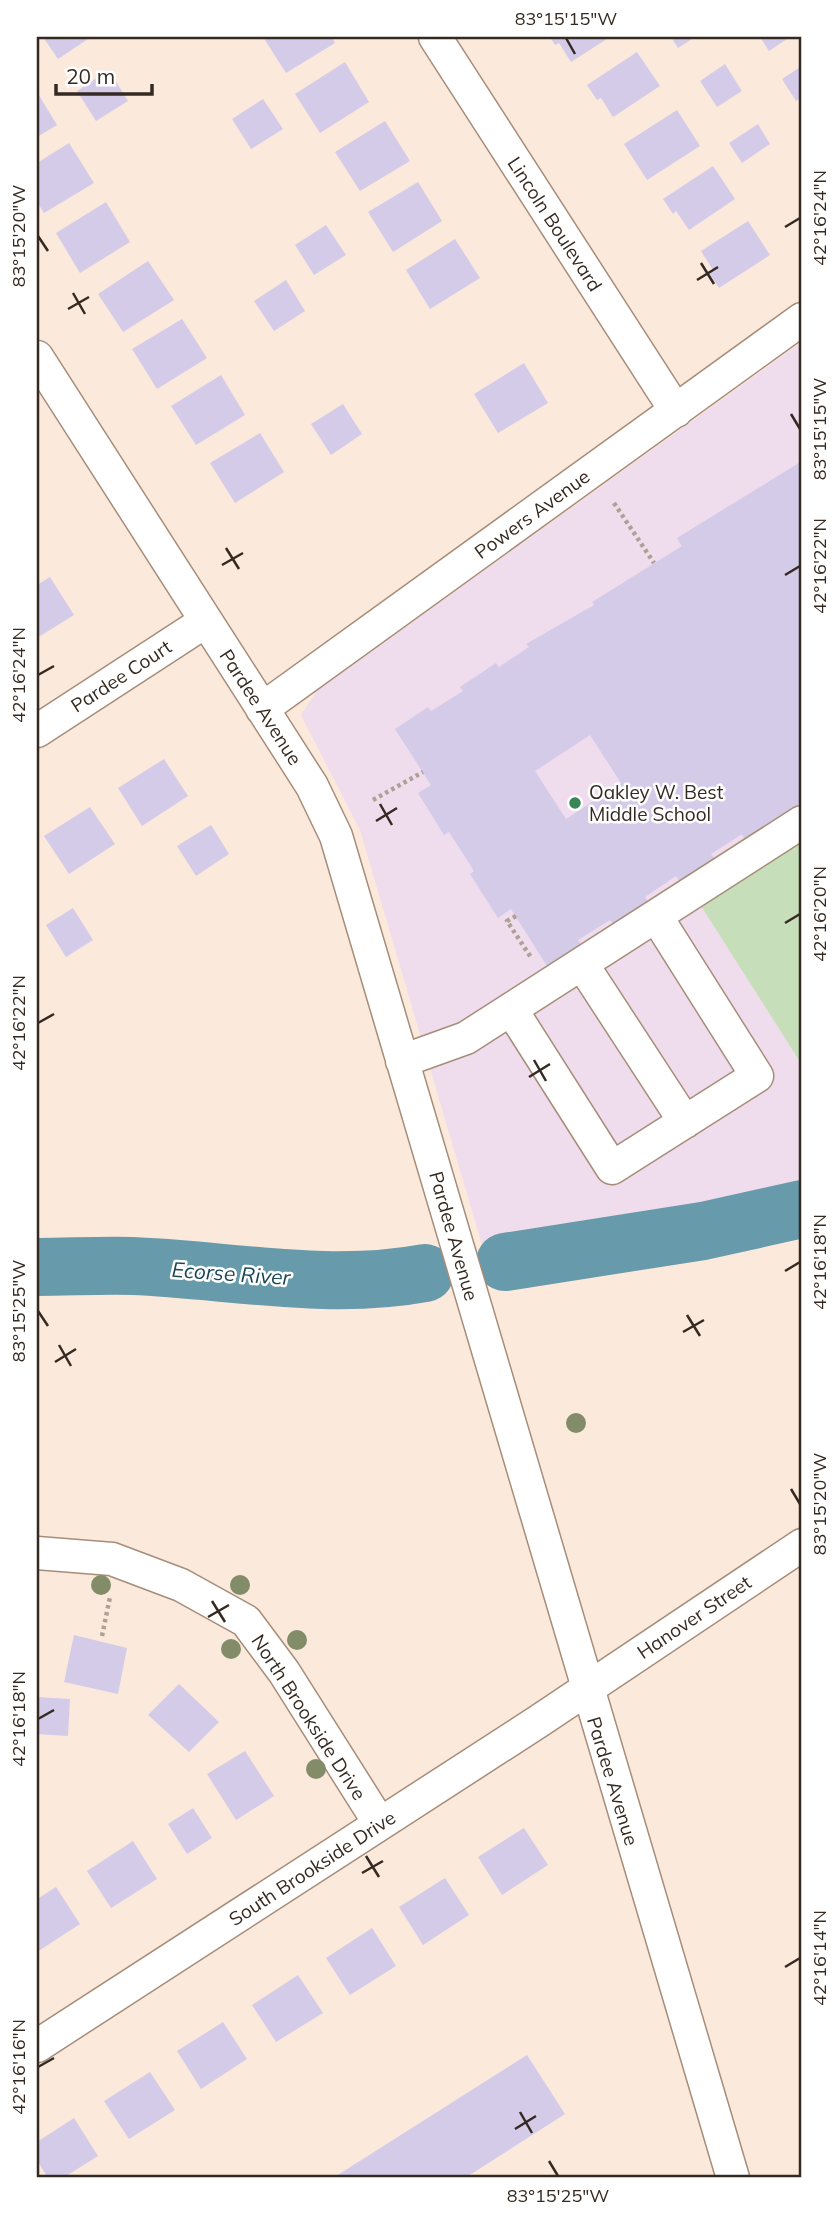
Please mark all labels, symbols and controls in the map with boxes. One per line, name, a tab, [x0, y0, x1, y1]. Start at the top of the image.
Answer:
text: 83°15'15"W	[515, 7, 617, 30]
scale bar	[56, 52, 152, 96]
text: 20 m	[66, 63, 115, 89]
street label: Lincoln Boulevard	[503, 152, 607, 296]
text: 42°16'24"N	[808, 170, 831, 266]
text: 83°15'20"W	[7, 185, 30, 287]
text: 83°15'15"W	[808, 378, 831, 480]
street label: Powers Avenue	[470, 464, 594, 564]
text: 42°16'22"N	[808, 518, 831, 614]
text: 42°16'24"N	[7, 627, 30, 723]
street label: Pardee Court	[66, 634, 176, 717]
street label: Pardee Avenue	[215, 645, 307, 769]
place label: Oakley W. Best Middle School	[589, 780, 724, 826]
marker: Oakley W. Best Middle School	[567, 795, 583, 811]
text: 42°16'20"N	[808, 866, 831, 962]
text: 42°16'22"N	[7, 975, 30, 1071]
street label: Pardee Avenue	[424, 1169, 484, 1303]
text: 42°16'18"N	[808, 1214, 831, 1310]
water label: Ecorse River	[171, 1256, 293, 1290]
text: 83°15'25"W	[7, 1260, 30, 1362]
text: 83°15'20"W	[808, 1453, 831, 1555]
street label: Hanover Street	[632, 1570, 756, 1664]
street label: North Brookside Drive	[246, 1630, 372, 1804]
text: 42°16'18"N	[7, 1671, 30, 1767]
street label: Pardee Avenue	[582, 1714, 644, 1848]
street label: South Brookside Drive	[224, 1805, 400, 1931]
text: 42°16'14"N	[808, 1910, 831, 2006]
text: 42°16'16"N	[7, 2019, 30, 2115]
text: 83°15'25"W	[507, 2184, 609, 2207]

